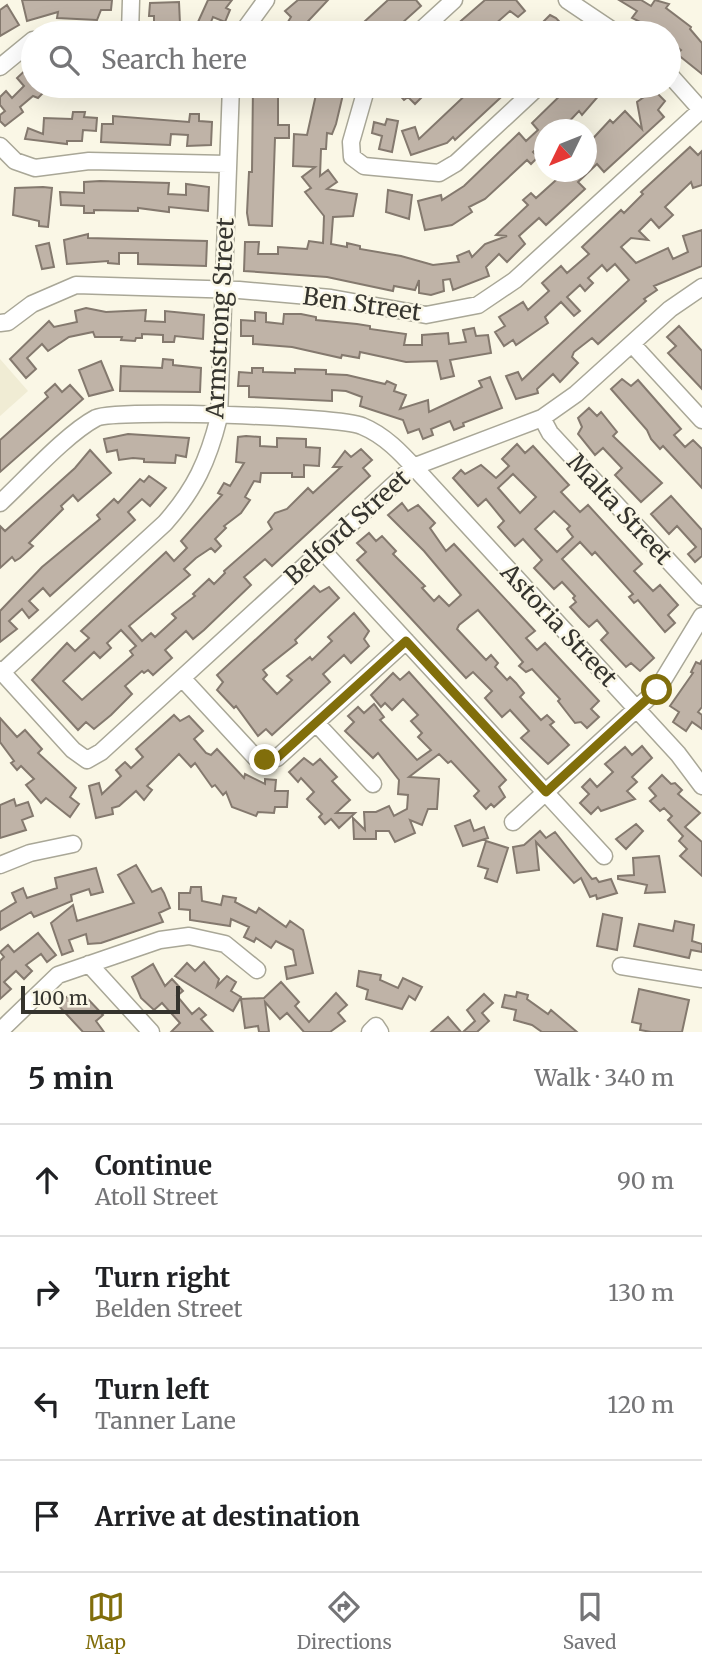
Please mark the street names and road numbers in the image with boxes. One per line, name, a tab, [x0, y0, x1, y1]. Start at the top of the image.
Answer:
street label: Armstrong Street	[199, 216, 241, 420]
street label: Ben Street	[301, 280, 424, 328]
street label: Malta Street	[561, 447, 680, 571]
street label: Belford Street	[278, 462, 417, 591]
street label: Astoria Street	[493, 556, 624, 694]

